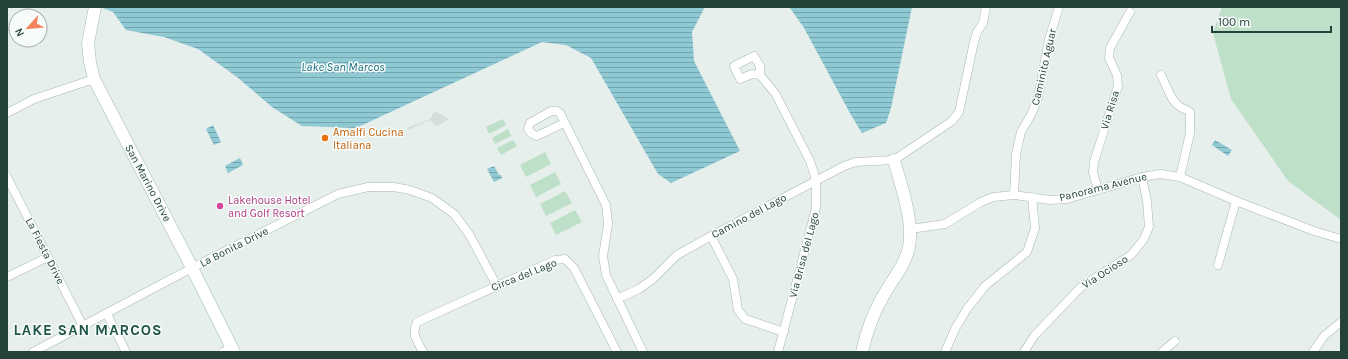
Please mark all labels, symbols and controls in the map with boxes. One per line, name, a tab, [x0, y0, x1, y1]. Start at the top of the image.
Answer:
north arrow	[8, 8, 48, 48]
scale bar	[1212, 8, 1331, 34]
text: 100 m	[1218, 15, 1250, 29]
text: N	[12, 26, 27, 39]
street label: Caminito Aguar	[1029, 27, 1059, 107]
water label: Lake San Marcos	[301, 60, 385, 74]
street label: Via Risa	[1098, 89, 1122, 131]
place label: Amalfi Cucina Italiana	[333, 126, 403, 152]
marker: Amalfi Cucina Italiana	[320, 133, 330, 143]
street label: San Marino Drive	[122, 142, 174, 224]
street label: Panorama Avenue	[1058, 170, 1149, 204]
street label: Camino del Lago	[709, 191, 789, 241]
place label: Lakehouse Hotel and Golf Resort	[228, 194, 311, 220]
marker: Lakehouse Hotel and Golf Resort	[215, 201, 225, 211]
street label: Via Brisa del Lago	[786, 211, 822, 299]
street label: La Fiesta Drive	[23, 216, 67, 287]
street label: La Bonita Drive	[198, 224, 271, 270]
street label: Via Ocioso	[1080, 252, 1130, 292]
street label: Circa del Lago	[489, 256, 559, 294]
district label: LAKE SAN MARCOS	[13, 321, 163, 339]

